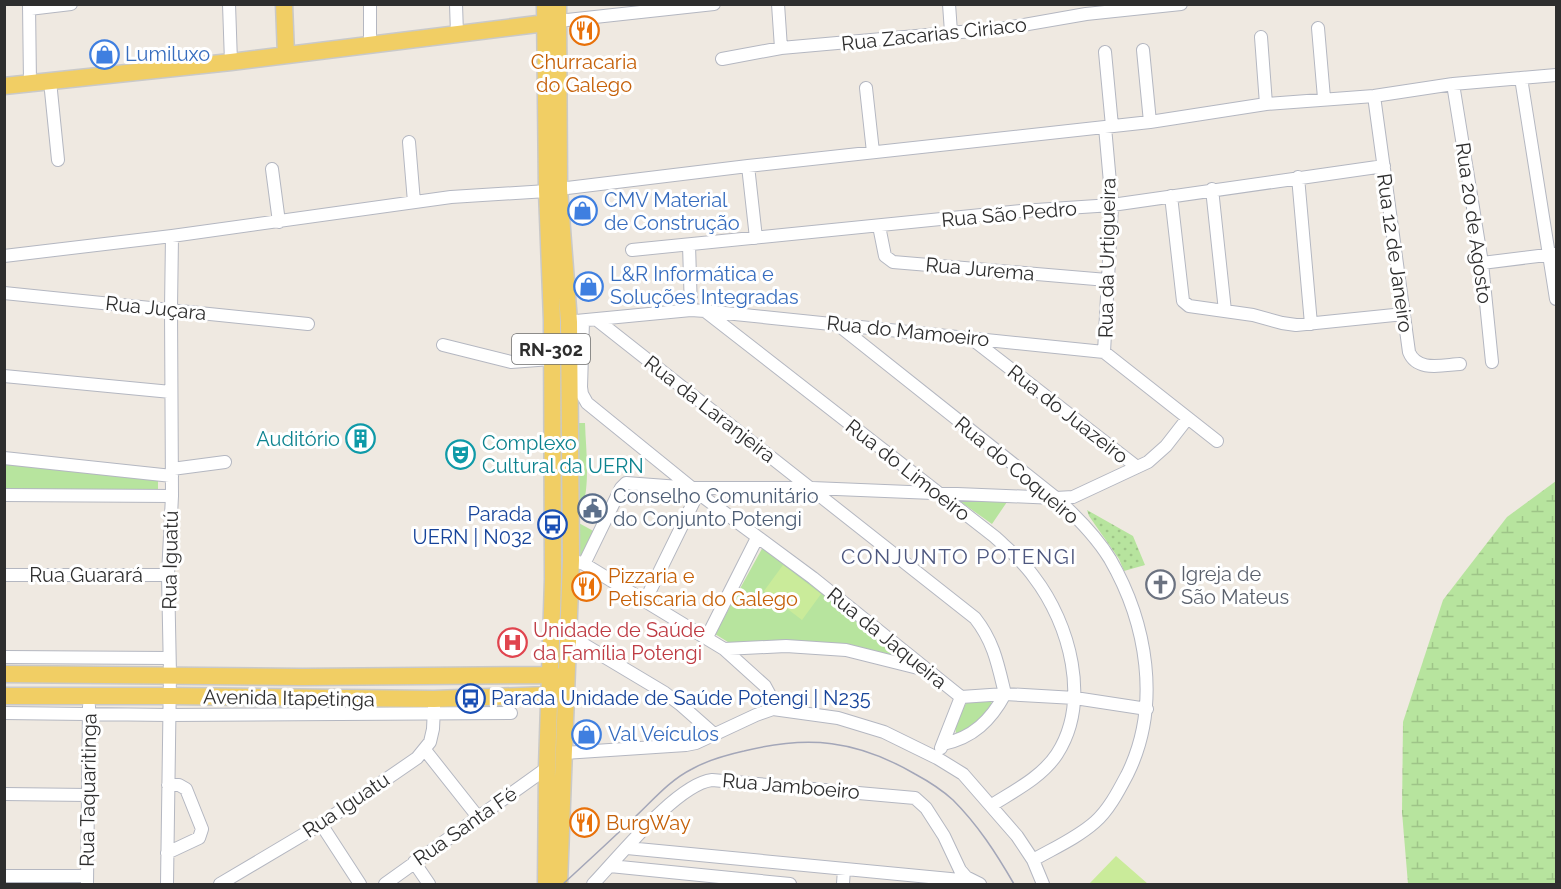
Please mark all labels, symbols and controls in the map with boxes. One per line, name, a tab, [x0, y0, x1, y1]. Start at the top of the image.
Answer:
street label: Rua Zacarias Ciriaco	[840, 12, 1028, 56]
restaurant icon: Churracaria do Galego	[568, 15, 600, 47]
shop icon: Lumiluxo	[88, 38, 120, 70]
place label: Lumiluxo	[125, 42, 210, 66]
place label: Churracaria do Galego	[531, 50, 637, 97]
street label: Rua 20 de Agosto	[1451, 141, 1497, 305]
street label: Rua 12 de Janeiro	[1372, 172, 1418, 334]
street label: Rua da Urtigueira	[1094, 178, 1120, 338]
place label: CMV Material de Construção	[604, 188, 740, 235]
shop icon: CMV Material de Construção	[567, 195, 599, 227]
street label: Rua São Pedro	[940, 196, 1078, 232]
street label: Rua Jurema	[924, 252, 1036, 286]
place label: L&R Informática e Soluções Integradas	[610, 262, 799, 309]
shop icon: L&R Informática e Soluções Integradas	[573, 270, 605, 302]
street label: Rua Juçara	[104, 291, 208, 325]
street label: Rua do Mamoeiro	[825, 311, 991, 351]
road number: RN-302	[512, 334, 590, 364]
street label: Rua da Laranjeira	[640, 350, 780, 468]
street label: Rua do Juazeiro	[1003, 360, 1133, 469]
street label: Rua do Coqueiro	[950, 411, 1084, 529]
street label: Rua do Limoeiro	[841, 414, 975, 526]
building icon: Auditório	[345, 423, 377, 455]
place label: Auditório	[256, 427, 340, 451]
place label: Complexo Cultural da UERN	[482, 431, 644, 478]
theatre icon: Complexo Cultural da UERN	[445, 439, 477, 471]
place label: Conselho Comunitário do Conjunto Potengi	[613, 484, 819, 531]
public building icon: Conselho Comunitário do Conjunto Potengi	[576, 492, 608, 524]
place label: Parada UERN | N032	[413, 502, 532, 549]
bus stop icon: Parada UERN | N032	[537, 509, 569, 541]
street label: Rua Iguatú	[157, 510, 183, 610]
district label: CONJUNTO POTENGI	[841, 544, 1077, 569]
place label: Igreja de São Mateus	[1181, 562, 1289, 609]
street label: Rua Guarará	[29, 563, 143, 587]
place label: Pizzaria e Petiscaria do Galego	[608, 564, 798, 611]
church icon: Igreja de São Mateus	[1144, 569, 1176, 601]
restaurant icon: Pizzaria e Petiscaria do Galego	[571, 571, 603, 603]
street label: Rua da Jaqueira	[822, 582, 952, 694]
place label: Unidade de Saúde da Família Potengi	[533, 618, 705, 665]
hospital icon: Unidade de Saúde da Família Potengi	[496, 626, 528, 658]
bus stop icon: Parada Unidade de Saúde Potengi | N235	[454, 682, 486, 714]
street label: Avenida Itapetinga	[203, 685, 375, 711]
place label: Parada Unidade de Saúde Potengi | N235	[491, 686, 871, 710]
street label: Rua Taquaritinga	[75, 713, 101, 867]
shop icon: Val Veículos	[571, 718, 603, 750]
place label: Val Veículos	[608, 722, 719, 746]
street label: Rua Iguatu	[298, 767, 394, 843]
street label: Rua Jamboeiro	[721, 768, 861, 804]
street label: Rua Santa Fé	[409, 781, 522, 871]
restaurant icon: BurgWay	[569, 807, 601, 839]
place label: BurgWay	[606, 811, 691, 835]

